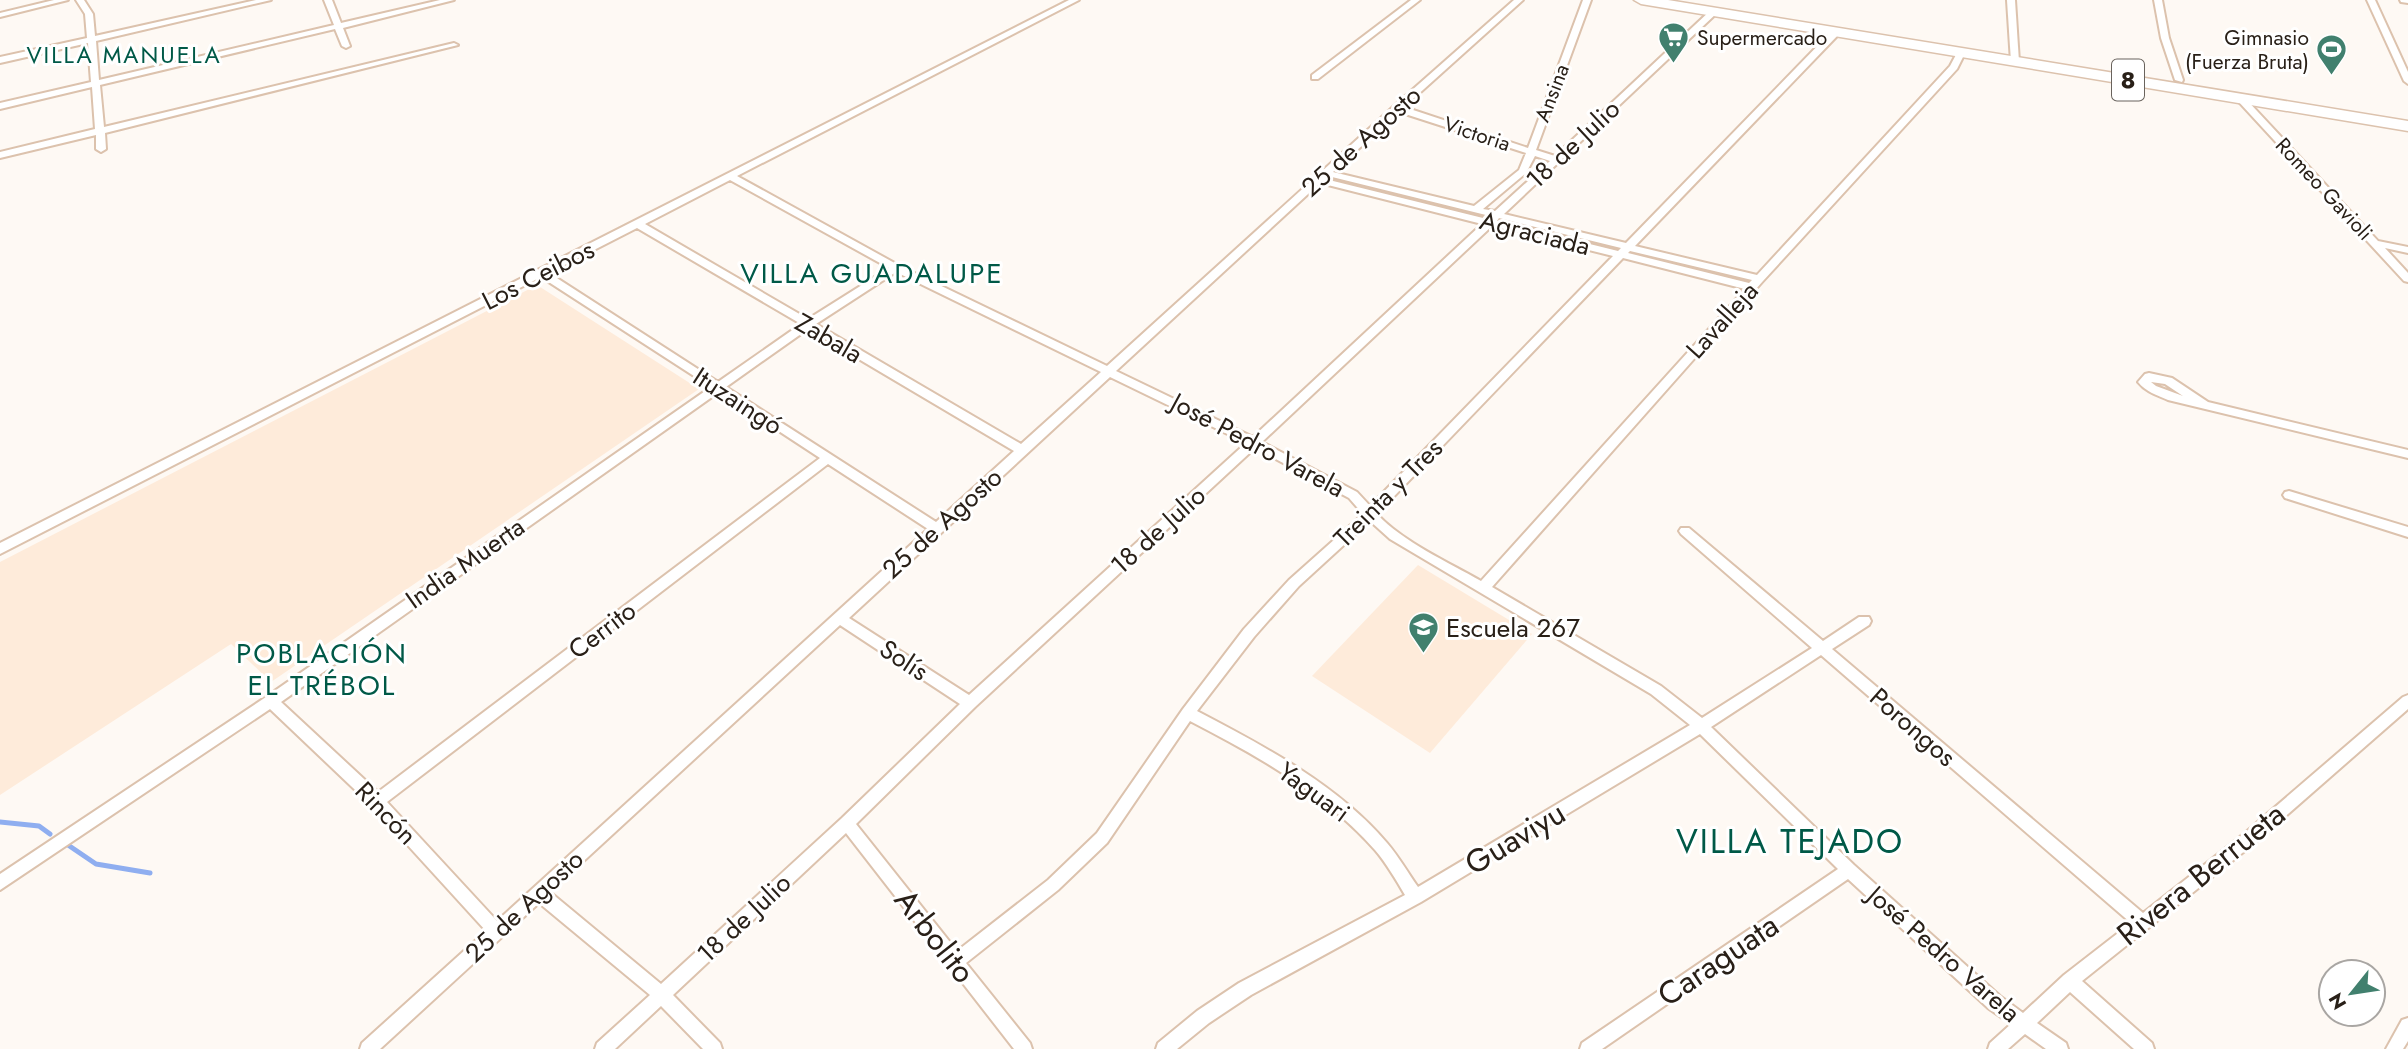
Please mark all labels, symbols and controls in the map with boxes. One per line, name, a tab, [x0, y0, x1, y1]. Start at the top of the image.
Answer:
supermarket icon: Supermercado	[1657, 21, 1691, 65]
place label: Supermercado	[1697, 23, 1827, 53]
place label: Gimnasio (Fuerza Bruta)	[2185, 23, 2309, 77]
sports icon: Gimnasio (Fuerza Bruta)	[2315, 33, 2349, 77]
district label: VILLA MANUELA	[26, 38, 222, 72]
street label: Ansina	[1527, 60, 1577, 126]
road number: 8	[2112, 60, 2144, 100]
street label: 25 de Agosto	[1292, 77, 1430, 205]
street label: 18 de Julio	[1517, 90, 1629, 198]
street label: Victoria	[1440, 109, 1514, 159]
street label: Romeo Gavioli	[2268, 131, 2380, 247]
street label: Agraciada	[1476, 201, 1594, 265]
street label: Los Ceibos	[475, 230, 601, 320]
district label: VILLA GUADALUPE	[740, 253, 1004, 294]
street label: Lavalleja	[1677, 273, 1767, 367]
street label: Zabala	[788, 303, 870, 373]
street label: Ituzaingó	[686, 358, 790, 444]
street label: José Pedro Varela	[1162, 382, 1352, 507]
street label: Treinta y Tres	[1325, 430, 1451, 556]
street label: 25 de Agosto	[873, 459, 1011, 587]
street label: 18 de Julio	[1102, 477, 1214, 583]
street label: India Muerta	[398, 508, 532, 618]
street label: Cerrito	[560, 592, 644, 668]
place label: Escuela 267	[1446, 609, 1580, 647]
school or university icon: Escuela 267	[1406, 611, 1440, 655]
street label: Solís	[872, 630, 936, 690]
district label: POBLACIÓN EL TRÉBOL	[236, 633, 408, 706]
street label: Porongos	[1861, 679, 1965, 775]
street label: Yaguari	[1270, 753, 1358, 831]
street label: Rincón	[346, 773, 426, 853]
street label: Guaviyu	[1456, 790, 1574, 886]
street label: Rivera Berrueta	[2107, 792, 2295, 956]
district label: VILLA TEJADO	[1676, 818, 1904, 865]
street label: 25 de Agosto	[456, 841, 592, 971]
street label: 18 de Julio	[688, 864, 800, 972]
street label: José Pedro Varela	[1857, 875, 2029, 1031]
street label: Arbolito	[883, 879, 987, 993]
street label: Caraguata	[1648, 903, 1788, 1017]
north arrow	[2317, 958, 2387, 1028]
text: N	[2322, 988, 2353, 1015]

